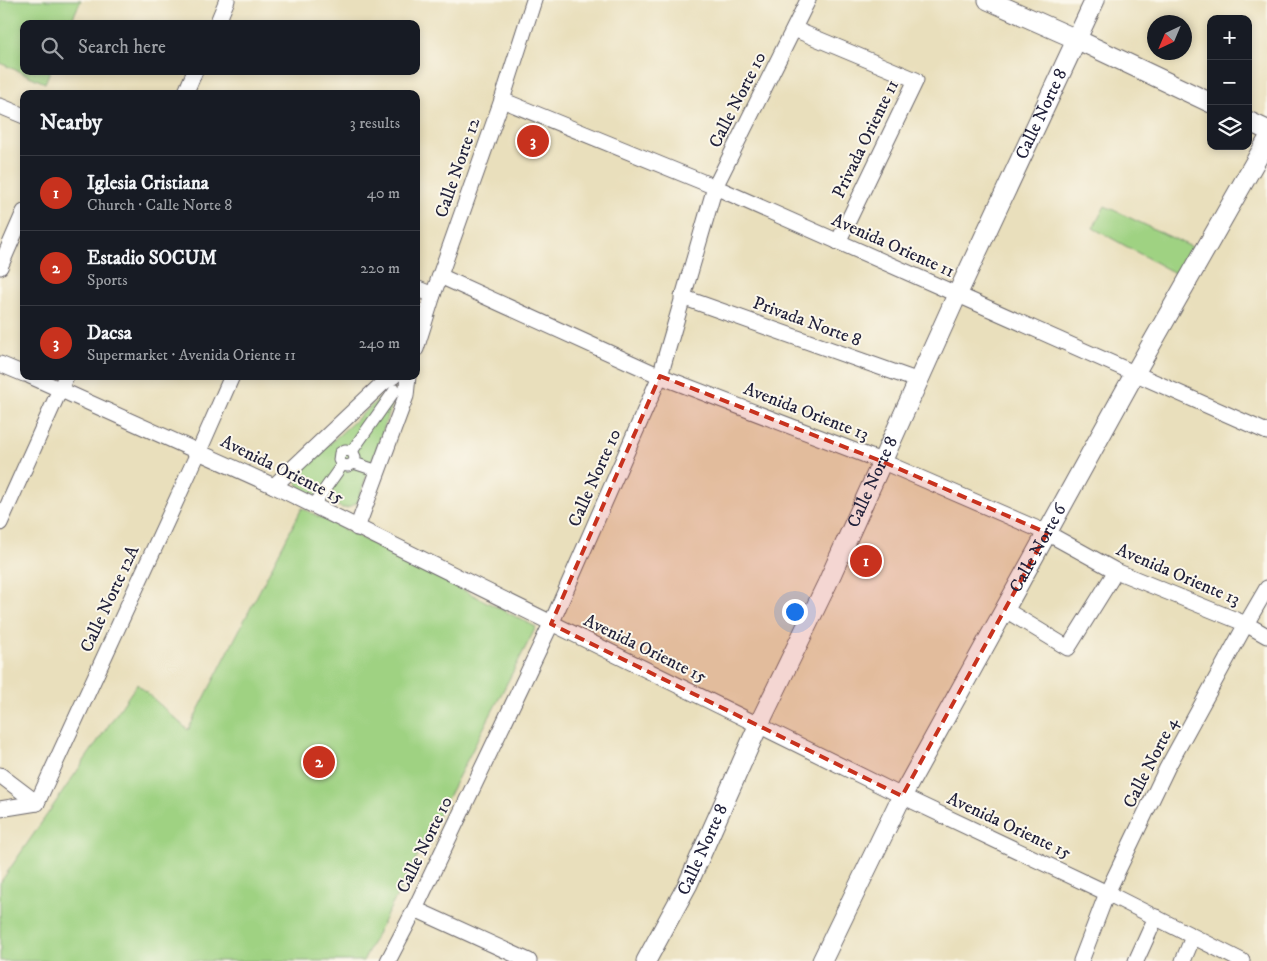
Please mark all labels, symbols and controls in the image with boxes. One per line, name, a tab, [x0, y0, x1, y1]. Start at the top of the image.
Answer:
north arrow	[1147, 15, 1192, 60]
map controls	[1207, 15, 1252, 150]
button: +	[1207, 15, 1252, 60]
search box	[20, 20, 420, 75]
icon: search	[38, 34, 66, 62]
text: Search here	[78, 36, 166, 59]
street label: Calle Norte 10	[704, 48, 772, 152]
button: −	[1207, 60, 1252, 105]
street label: Calle Norte 8	[1011, 65, 1072, 163]
street label: Privada Oriente 11	[828, 76, 904, 202]
button: layers	[1207, 105, 1252, 150]
text: Nearby	[40, 110, 102, 136]
text: 3 results	[350, 113, 400, 133]
street label: Calle Norte 12	[431, 115, 485, 221]
pin: 3	[517, 122, 549, 160]
text: Iglesia Cristiana	[87, 172, 209, 195]
text: 1	[53, 183, 59, 203]
text: 40 m	[367, 183, 400, 203]
text: Church · Calle Norte 8	[87, 195, 232, 215]
street label: Avenida Oriente 11	[828, 209, 958, 283]
text: Estadio SOCUM	[87, 247, 217, 270]
text: 2	[52, 258, 60, 278]
text: 220 m	[360, 258, 400, 278]
text: Sports	[87, 270, 128, 290]
street label: Privada Norte 8	[750, 292, 864, 352]
text: Dacsa	[87, 322, 132, 345]
text: 3	[53, 333, 59, 353]
text: 240 m	[359, 333, 400, 353]
text: Supermarket · Avenida Oriente 11	[87, 345, 296, 365]
street label: Avenida Oriente 13	[740, 378, 872, 446]
street label: Calle Norte 10	[564, 426, 626, 530]
street label: Avenida Oriente 15	[217, 431, 347, 509]
street label: Calle Norte 8	[843, 433, 903, 531]
street label: Calle Norte 6	[1005, 500, 1072, 597]
street label: Avenida Oriente 13	[1113, 539, 1243, 611]
street label: Calle Norte 12A	[76, 542, 145, 656]
pin: 1	[850, 542, 882, 580]
your location	[782, 599, 808, 625]
street label: Avenida Oriente 15	[580, 610, 710, 688]
street label: Calle Norte 4	[1119, 713, 1184, 812]
pin: 2	[303, 743, 335, 781]
street label: Avenida Oriente 15	[943, 788, 1075, 864]
street label: Calle Norte 10	[392, 793, 458, 897]
street label: Calle Norte 8	[673, 801, 733, 899]

